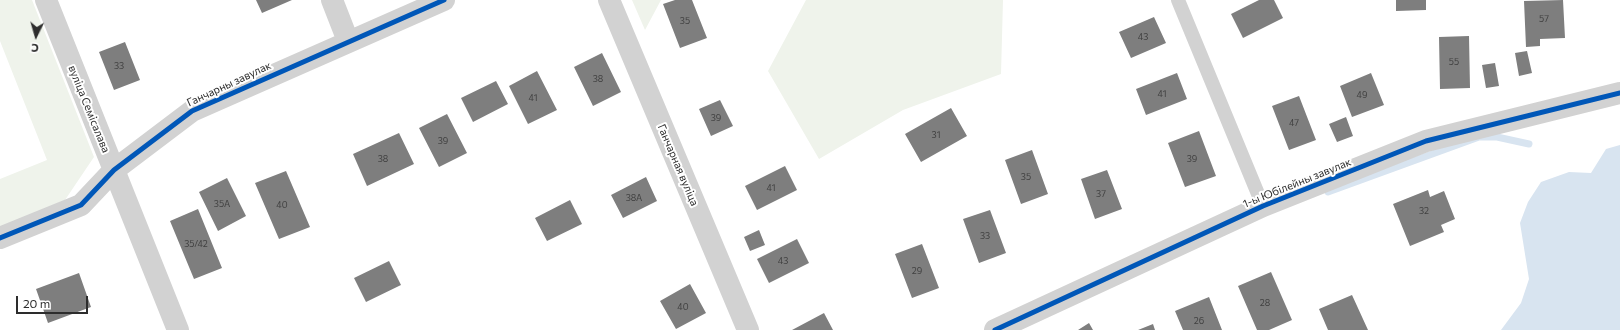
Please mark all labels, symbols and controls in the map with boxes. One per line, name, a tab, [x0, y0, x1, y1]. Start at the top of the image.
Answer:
house number: 57	[1539, 14, 1549, 24]
north arrow	[16, 16, 56, 56]
house number: 35	[680, 16, 690, 26]
house number: 43	[1138, 32, 1148, 42]
text: С	[31, 42, 39, 55]
house number: 55	[1449, 57, 1459, 67]
street label: Ганчарны завулак	[185, 59, 273, 109]
house number: 33	[114, 61, 124, 71]
street label: вуліца Семісалава	[65, 63, 113, 155]
house number: 38	[593, 74, 603, 84]
house number: 41	[1158, 89, 1166, 99]
house number: 49	[1357, 90, 1367, 100]
house number: 41	[529, 93, 537, 103]
house number: 39	[711, 113, 721, 123]
house number: 47	[1289, 118, 1299, 128]
street label: Ганчарная вуліца	[655, 122, 701, 208]
house number: 31	[932, 130, 940, 140]
house number: 39	[438, 136, 448, 146]
house number: 38	[378, 154, 388, 164]
house number: 39	[1187, 154, 1197, 164]
street label: 1-ы Юбілейны завулак	[1241, 155, 1353, 211]
house number: 35	[1021, 172, 1031, 182]
house number: 41	[767, 183, 775, 193]
house number: 37	[1096, 189, 1106, 199]
house number: 38А	[626, 193, 642, 203]
house number: 35А	[214, 199, 230, 209]
house number: 40	[276, 200, 288, 210]
house number: 32	[1419, 206, 1429, 216]
house number: 33	[980, 231, 990, 241]
house number: 35/42	[184, 239, 208, 249]
house number: 43	[778, 256, 788, 266]
house number: 29	[912, 266, 922, 276]
scale bar	[18, 288, 90, 314]
text: 20 m	[23, 296, 50, 310]
house number: 28	[1260, 298, 1270, 308]
house number: 40	[677, 302, 689, 312]
house number: 26	[1194, 316, 1204, 326]

